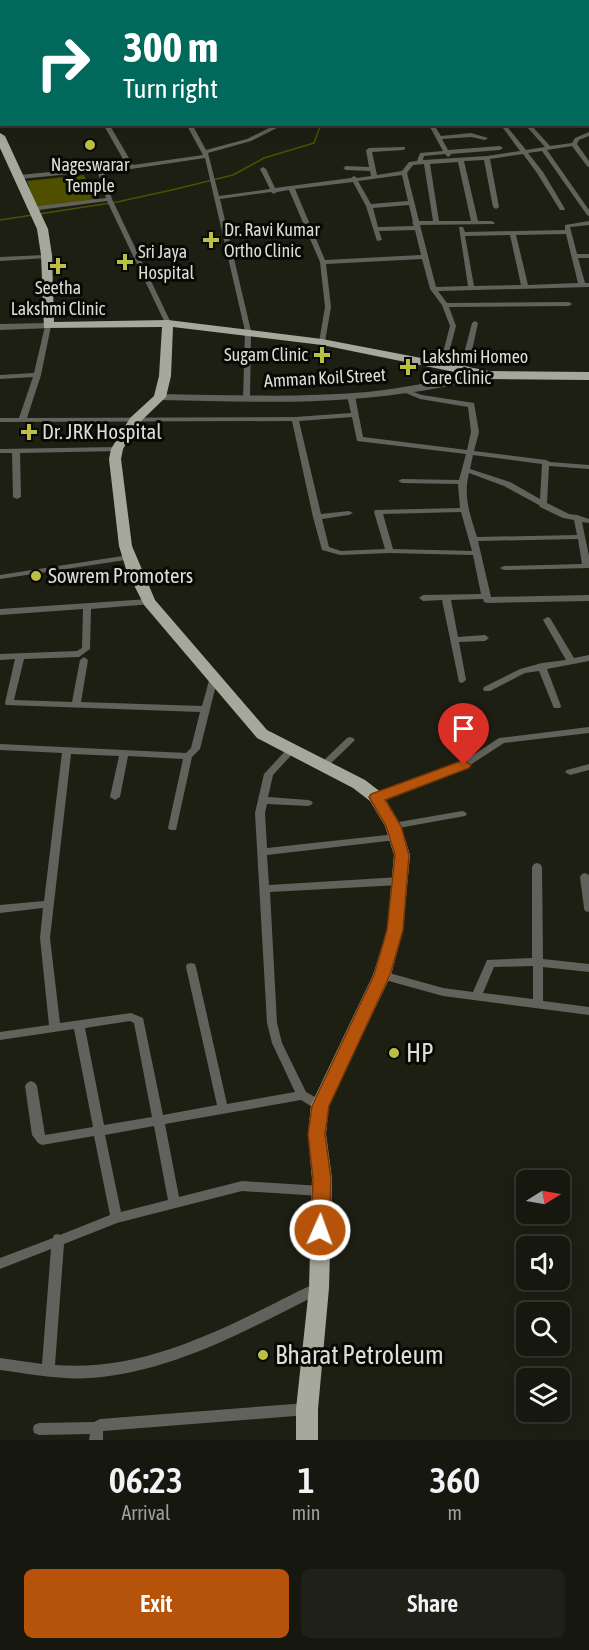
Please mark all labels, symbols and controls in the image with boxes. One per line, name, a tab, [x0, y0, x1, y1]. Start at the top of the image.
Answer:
text: 300 m	[123, 23, 218, 71]
icon: right	[24, 24, 102, 102]
text: Turn right	[123, 73, 218, 104]
marker: Nageswarar Temple	[83, 138, 97, 152]
place label: Nageswarar Temple	[51, 154, 130, 196]
place label: Dr. Ravi Kumar Ortho Clinic	[224, 219, 320, 261]
marker: Dr. Ravi Kumar Ortho Clinic	[202, 231, 220, 249]
place label: Sri Jaya Hospital	[138, 241, 194, 283]
marker: Sri Jaya Hospital	[116, 253, 134, 271]
marker: Seetha Lakshmi Clinic	[49, 257, 67, 275]
place label: Seetha Lakshmi Clinic	[11, 277, 106, 319]
place label: Sugam Clinic	[224, 344, 308, 365]
marker: Sugam Clinic	[313, 346, 331, 364]
place label: Lakshmi Homeo Care Clinic	[422, 346, 528, 388]
marker: Lakshmi Homeo Care Clinic	[399, 358, 417, 376]
street label: Amman Koil Street	[263, 364, 386, 391]
place label: Dr. JRK Hospital	[42, 419, 162, 443]
marker: Dr. JRK Hospital	[20, 423, 38, 441]
place label: Sowrem Promoters	[48, 563, 193, 587]
marker: Sowrem Promoters	[29, 569, 43, 583]
pin	[438, 703, 489, 765]
icon: arrive	[447, 712, 480, 745]
place label: HP	[406, 1038, 434, 1068]
marker: HP	[387, 1046, 401, 1060]
north arrow	[516, 1170, 570, 1224]
map controls	[516, 1170, 570, 1422]
position arrow	[288, 1198, 352, 1262]
button: sound	[516, 1236, 570, 1290]
button: search	[516, 1302, 570, 1356]
place label: Bharat Petroleum	[275, 1340, 444, 1370]
marker: Bharat Petroleum	[256, 1348, 270, 1362]
button: layers	[516, 1368, 570, 1422]
text: 06:23	[109, 1459, 183, 1501]
text: 1	[298, 1459, 315, 1501]
text: 360	[429, 1459, 480, 1501]
text: Arrival	[121, 1501, 170, 1524]
text: min	[292, 1501, 321, 1524]
text: m	[448, 1501, 462, 1524]
button: Exit	[24, 1569, 289, 1638]
button: Share	[301, 1569, 565, 1638]

